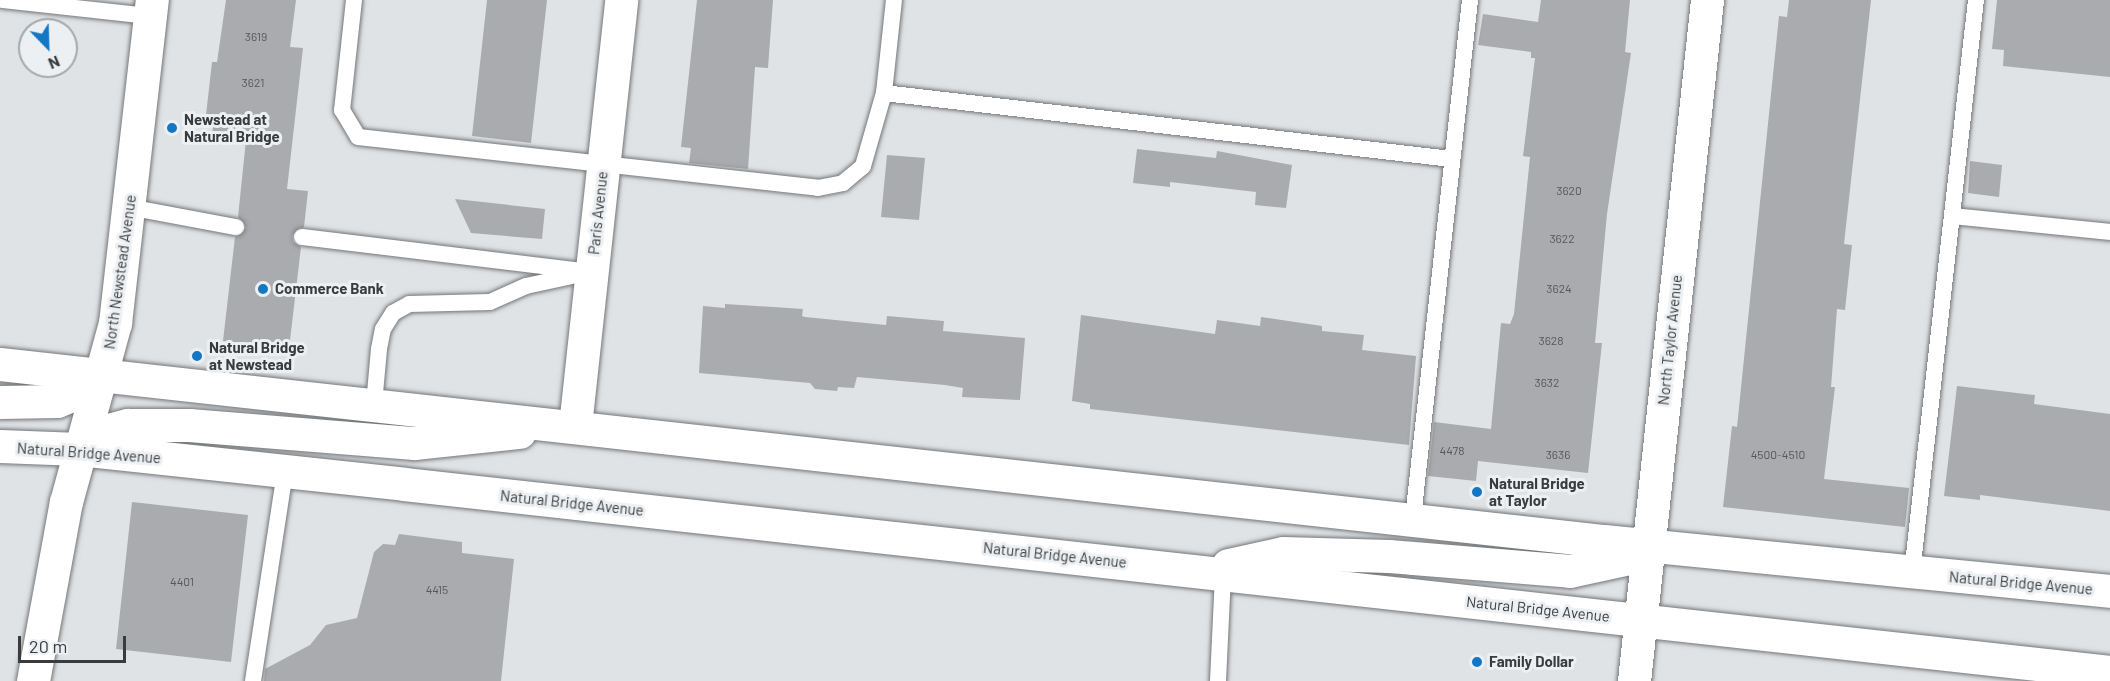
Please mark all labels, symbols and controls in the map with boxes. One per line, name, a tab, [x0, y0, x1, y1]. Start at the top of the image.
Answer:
north arrow	[18, 18, 78, 78]
house number: 3619	[245, 30, 267, 44]
text: N	[46, 52, 63, 74]
house number: 3621	[242, 76, 264, 90]
place label: Newstead at Natural Bridge	[184, 110, 280, 145]
marker: Newstead at Natural Bridge	[165, 121, 179, 135]
street label: Paris Avenue	[585, 170, 611, 256]
house number: 3620	[1556, 184, 1582, 198]
street label: North Newstead Avenue	[100, 194, 140, 350]
house number: 3622	[1549, 232, 1575, 246]
street label: North Taylor Avenue	[1654, 274, 1686, 406]
place label: Commerce Bank	[275, 280, 384, 298]
marker: Commerce Bank	[256, 282, 270, 296]
house number: 3624	[1546, 282, 1572, 296]
house number: 3628	[1538, 334, 1564, 348]
place label: Natural Bridge at Newstead	[209, 338, 305, 373]
marker: Natural Bridge at Newstead	[190, 349, 204, 363]
house number: 3632	[1535, 376, 1559, 390]
street label: Natural Bridge Avenue	[16, 439, 162, 467]
house number: 4478	[1440, 444, 1464, 458]
house number: 3636	[1546, 448, 1570, 462]
house number: 4500-4510	[1751, 448, 1805, 462]
place label: Natural Bridge at Taylor	[1489, 474, 1585, 509]
marker: Natural Bridge at Taylor	[1470, 485, 1484, 499]
street label: Natural Bridge Avenue	[499, 487, 645, 519]
street label: Natural Bridge Avenue	[982, 539, 1128, 571]
street label: Natural Bridge Avenue	[1948, 568, 2094, 598]
house number: 4401	[170, 575, 194, 589]
house number: 4415	[426, 583, 448, 597]
street label: Natural Bridge Avenue	[1465, 593, 1611, 625]
scale bar	[21, 624, 129, 662]
text: 20 m	[29, 635, 67, 657]
place label: Family Dollar	[1489, 653, 1574, 671]
marker: Family Dollar	[1470, 655, 1484, 669]

